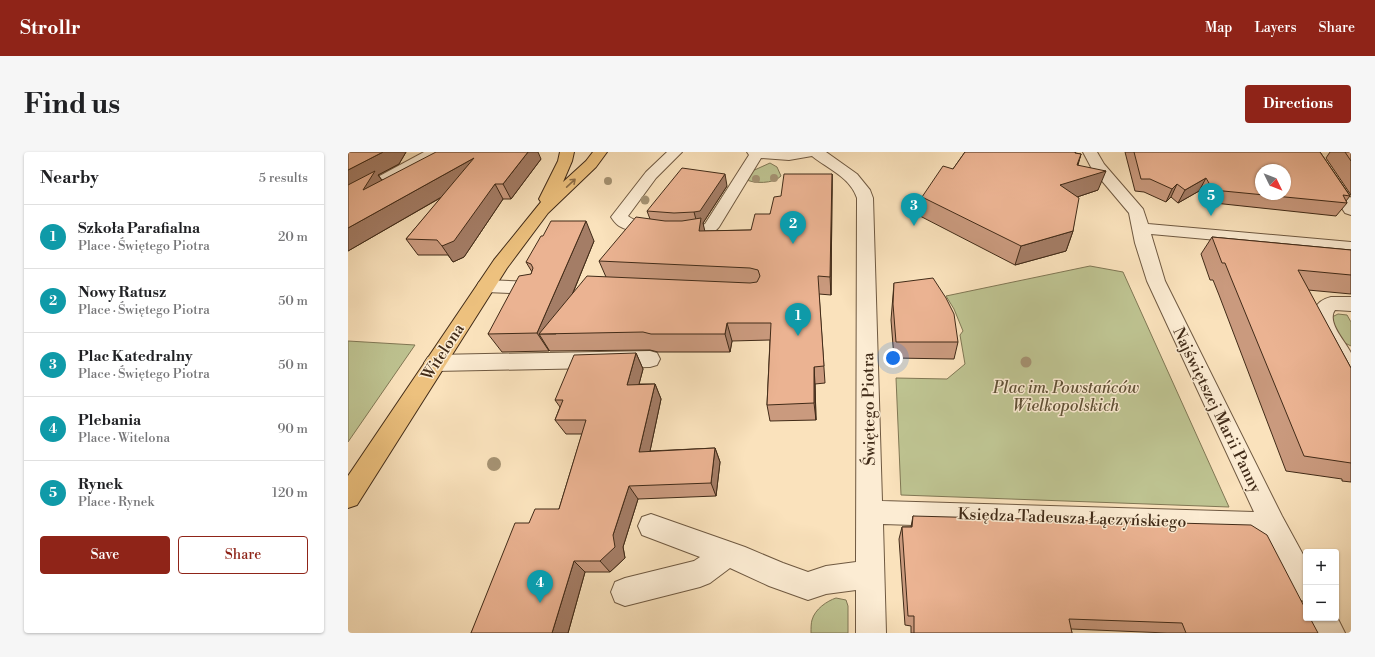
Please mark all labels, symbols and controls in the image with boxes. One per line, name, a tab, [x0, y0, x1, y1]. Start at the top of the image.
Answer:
text: Strollr	[20, 16, 81, 40]
text: Map	[1205, 19, 1232, 37]
text: Layers	[1254, 19, 1297, 37]
text: Share	[1319, 19, 1355, 37]
button: Directions	[1245, 85, 1351, 123]
text: Find us	[24, 87, 120, 122]
north arrow	[1255, 164, 1291, 200]
text: Nearby	[40, 167, 99, 189]
text: 5 results	[259, 170, 308, 186]
one-way arrow	[566, 178, 576, 188]
pin: 5	[1198, 183, 1224, 216]
pin: 3	[901, 193, 927, 226]
pin: 2	[780, 211, 806, 244]
text: Szkoła Parafialna	[78, 219, 200, 238]
text: 1	[50, 229, 56, 245]
text: 20 m	[278, 229, 308, 245]
text: Place · Świętego Piotra	[78, 238, 210, 254]
text: Nowy Ratusz	[78, 283, 166, 302]
text: 2	[49, 293, 57, 309]
text: 50 m	[278, 293, 308, 309]
text: Place · Świętego Piotra	[78, 302, 210, 318]
pin: 1	[785, 303, 811, 336]
street label: Witelona	[417, 319, 469, 385]
street label: Najświętszej Marii Panny	[1168, 324, 1266, 496]
text: Plac Katedralny	[78, 347, 192, 366]
your location	[883, 348, 903, 368]
street label: Świętego Piotra	[856, 351, 880, 466]
text: 3	[49, 357, 57, 373]
text: 50 m	[278, 357, 308, 373]
text: Place · Świętego Piotra	[78, 366, 210, 382]
park label: Plac im. Powstańców Wielkopolskich	[992, 378, 1139, 416]
text: Plebania	[78, 411, 141, 430]
text: 4	[49, 421, 57, 437]
text: 90 m	[277, 421, 308, 437]
text: Place · Witelona	[78, 430, 170, 446]
text: Rynek	[78, 475, 123, 494]
text: 5	[49, 485, 57, 501]
text: 120 m	[272, 485, 308, 501]
text: Place · Rynek	[78, 494, 154, 510]
street label: Księdza Tadeusza Łączyńskiego	[957, 504, 1187, 532]
button: Save	[40, 536, 170, 574]
button: Share	[178, 536, 308, 574]
map controls	[1303, 549, 1339, 621]
button: +	[1303, 549, 1339, 585]
pin: 4	[527, 570, 553, 603]
button: −	[1303, 585, 1339, 621]

